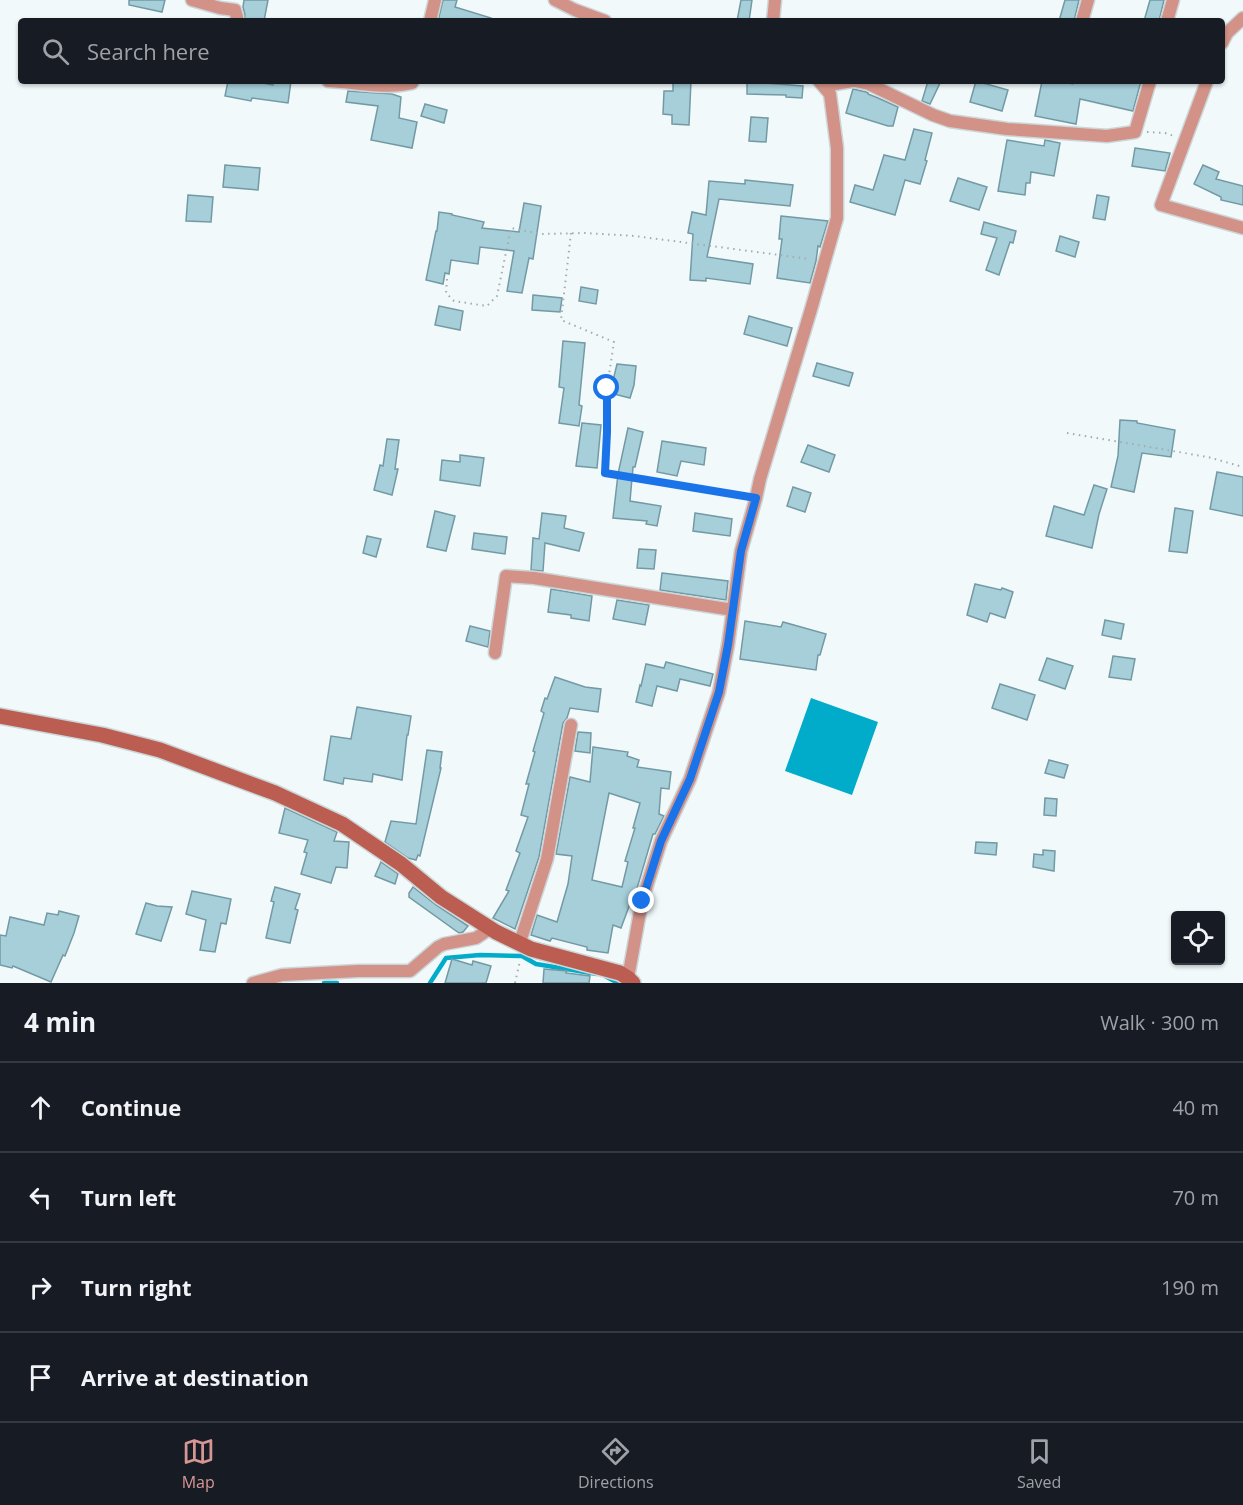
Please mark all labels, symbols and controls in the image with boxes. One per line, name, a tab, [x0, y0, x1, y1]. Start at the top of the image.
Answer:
search box	[18, 18, 1225, 84]
icon: search	[39, 35, 72, 68]
text: Search here	[87, 36, 210, 66]
route start	[593, 374, 619, 400]
route end	[628, 887, 654, 913]
map controls	[1171, 911, 1225, 965]
button: locate	[1171, 911, 1225, 965]
text: 4 min	[24, 1004, 96, 1040]
text: Walk · 300 m	[1100, 1009, 1219, 1036]
icon: ahead	[24, 1091, 57, 1124]
text: Continue	[81, 1092, 181, 1122]
text: 40 m	[1172, 1094, 1219, 1121]
icon: left	[24, 1181, 57, 1214]
text: Turn left	[81, 1182, 176, 1212]
text: 70 m	[1172, 1184, 1219, 1211]
icon: right	[24, 1271, 57, 1304]
text: Turn right	[81, 1272, 192, 1302]
text: 190 m	[1161, 1274, 1219, 1301]
icon: arrive	[24, 1361, 57, 1394]
text: Arrive at destination	[81, 1362, 309, 1392]
tab: Map	[182, 1435, 215, 1493]
tab: Directions	[578, 1435, 654, 1493]
tab: Saved	[1017, 1435, 1061, 1493]

